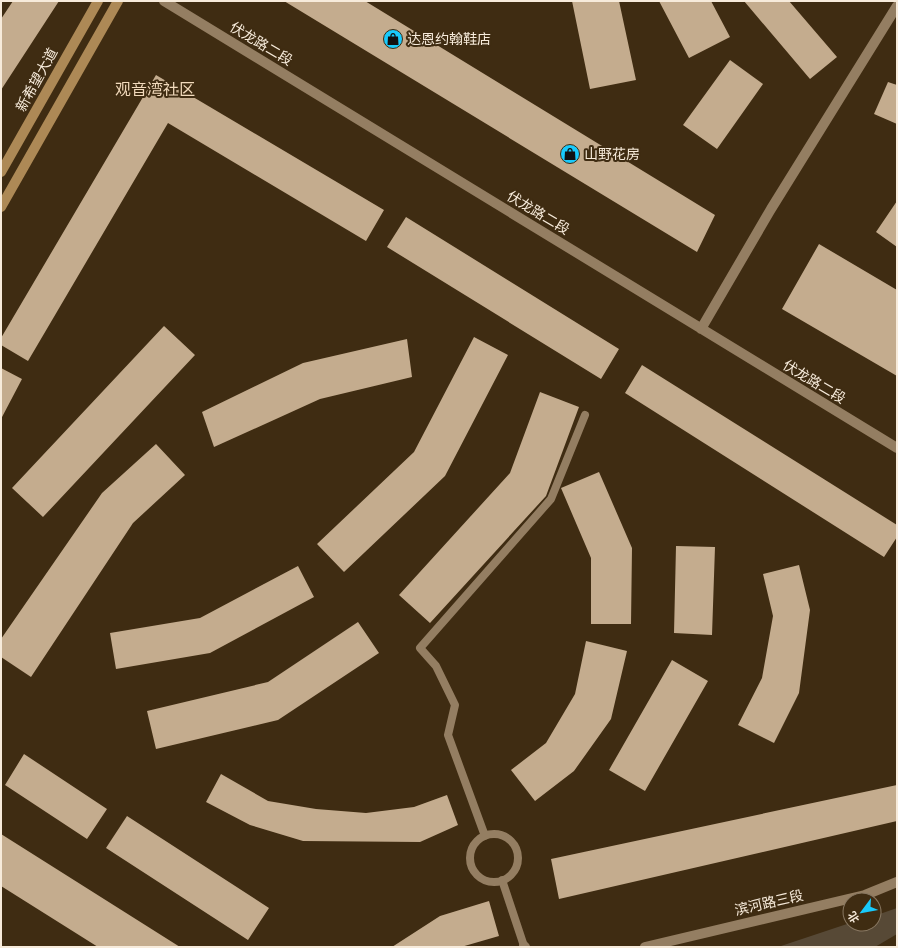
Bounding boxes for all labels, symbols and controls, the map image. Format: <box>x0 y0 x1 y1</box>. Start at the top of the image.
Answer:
street label: 伏龙路二段 <box>227 19 295 69</box>
shop icon: 达恩约翰鞋店 <box>382 28 404 50</box>
place label: 达恩约翰鞋店 <box>407 31 491 48</box>
street label: 新希望大道 <box>13 45 61 115</box>
district label: 观音湾社区 <box>115 80 195 99</box>
shop icon: 山野花房 <box>559 143 581 165</box>
place label: 山野花房 <box>584 146 640 163</box>
street label: 伏龙路二段 <box>504 188 572 238</box>
street label: 伏龙路二段 <box>780 357 848 407</box>
street label: 滨河路三段 <box>733 887 805 919</box>
north arrow <box>842 892 882 932</box>
text: 北 <box>846 909 862 925</box>

